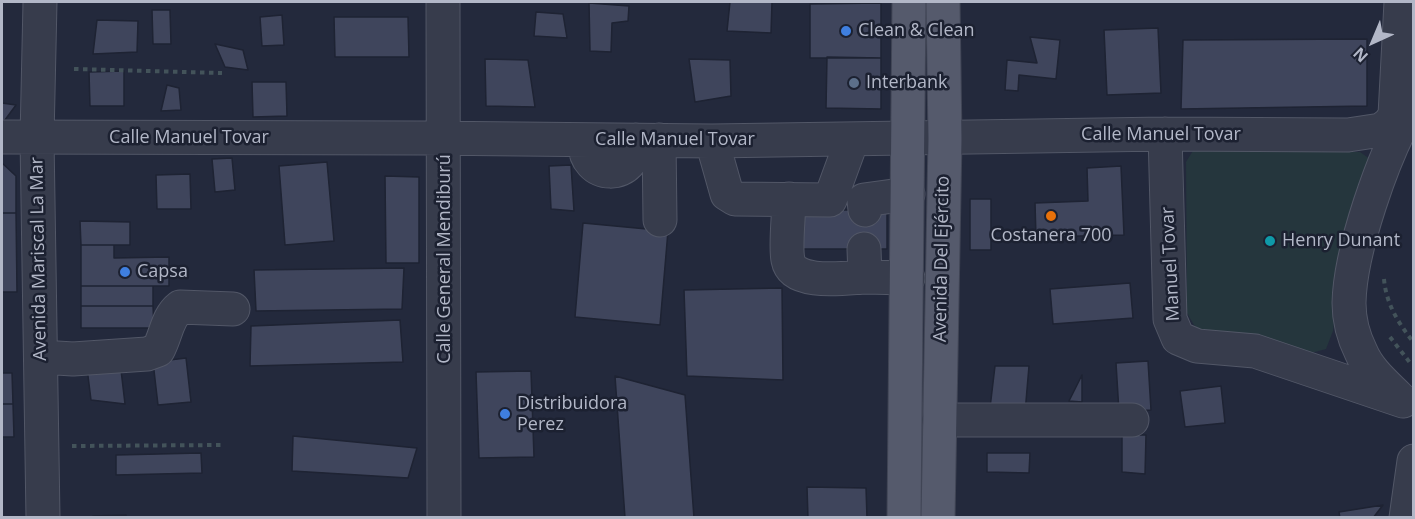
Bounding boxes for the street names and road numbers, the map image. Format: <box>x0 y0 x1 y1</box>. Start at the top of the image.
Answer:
street label: Calle Manuel Tovar <box>1081 124 1241 146</box>
street label: Calle Manuel Tovar <box>109 127 269 149</box>
street label: Calle Manuel Tovar <box>595 129 755 151</box>
street label: Calle General Mendiburú <box>434 154 456 364</box>
street label: Avenida Mariscal La Mar <box>26 157 52 361</box>
street label: Avenida Del Ejército <box>930 176 954 342</box>
street label: Manuel Tovar <box>1157 206 1185 322</box>

